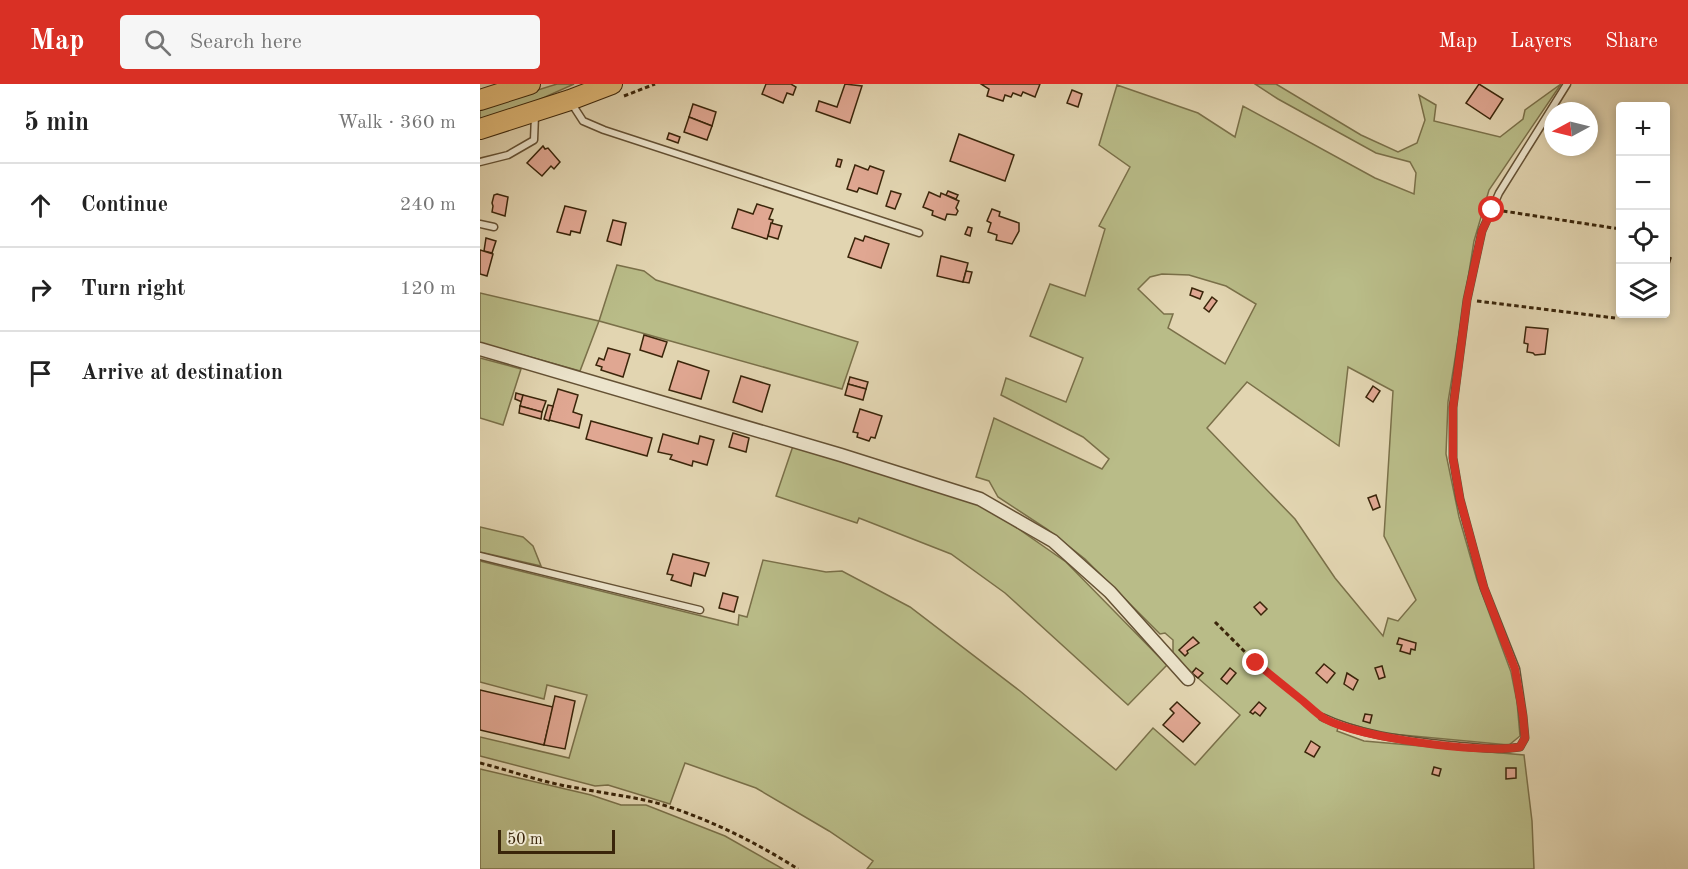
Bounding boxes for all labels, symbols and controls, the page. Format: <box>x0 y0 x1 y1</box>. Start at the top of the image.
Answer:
search box <box>120 15 540 69</box>
icon: search <box>141 26 174 59</box>
text: Map <box>30 28 84 56</box>
text: Search here <box>189 31 302 53</box>
text: Map <box>1438 31 1477 52</box>
text: Layers <box>1510 31 1572 52</box>
text: Share <box>1605 31 1658 52</box>
north arrow <box>1544 102 1598 156</box>
map controls <box>1616 102 1670 318</box>
button: + <box>1616 102 1670 156</box>
text: 5 min <box>24 110 89 136</box>
text: Walk · 360 m <box>337 113 456 133</box>
button: − <box>1616 156 1670 210</box>
icon: ahead <box>24 189 57 222</box>
text: Continue <box>81 194 168 216</box>
text: 240 m <box>400 195 456 215</box>
route start <box>1478 196 1504 222</box>
button: locate <box>1616 210 1670 264</box>
button: layers <box>1616 264 1670 318</box>
icon: right <box>24 273 57 306</box>
text: Turn right <box>81 278 185 300</box>
text: 120 m <box>400 279 456 299</box>
icon: arrive <box>24 357 57 390</box>
text: Arrive at destination <box>81 362 283 384</box>
route end <box>1242 649 1268 675</box>
scale bar <box>498 827 615 854</box>
text: 50 m <box>507 832 543 848</box>

